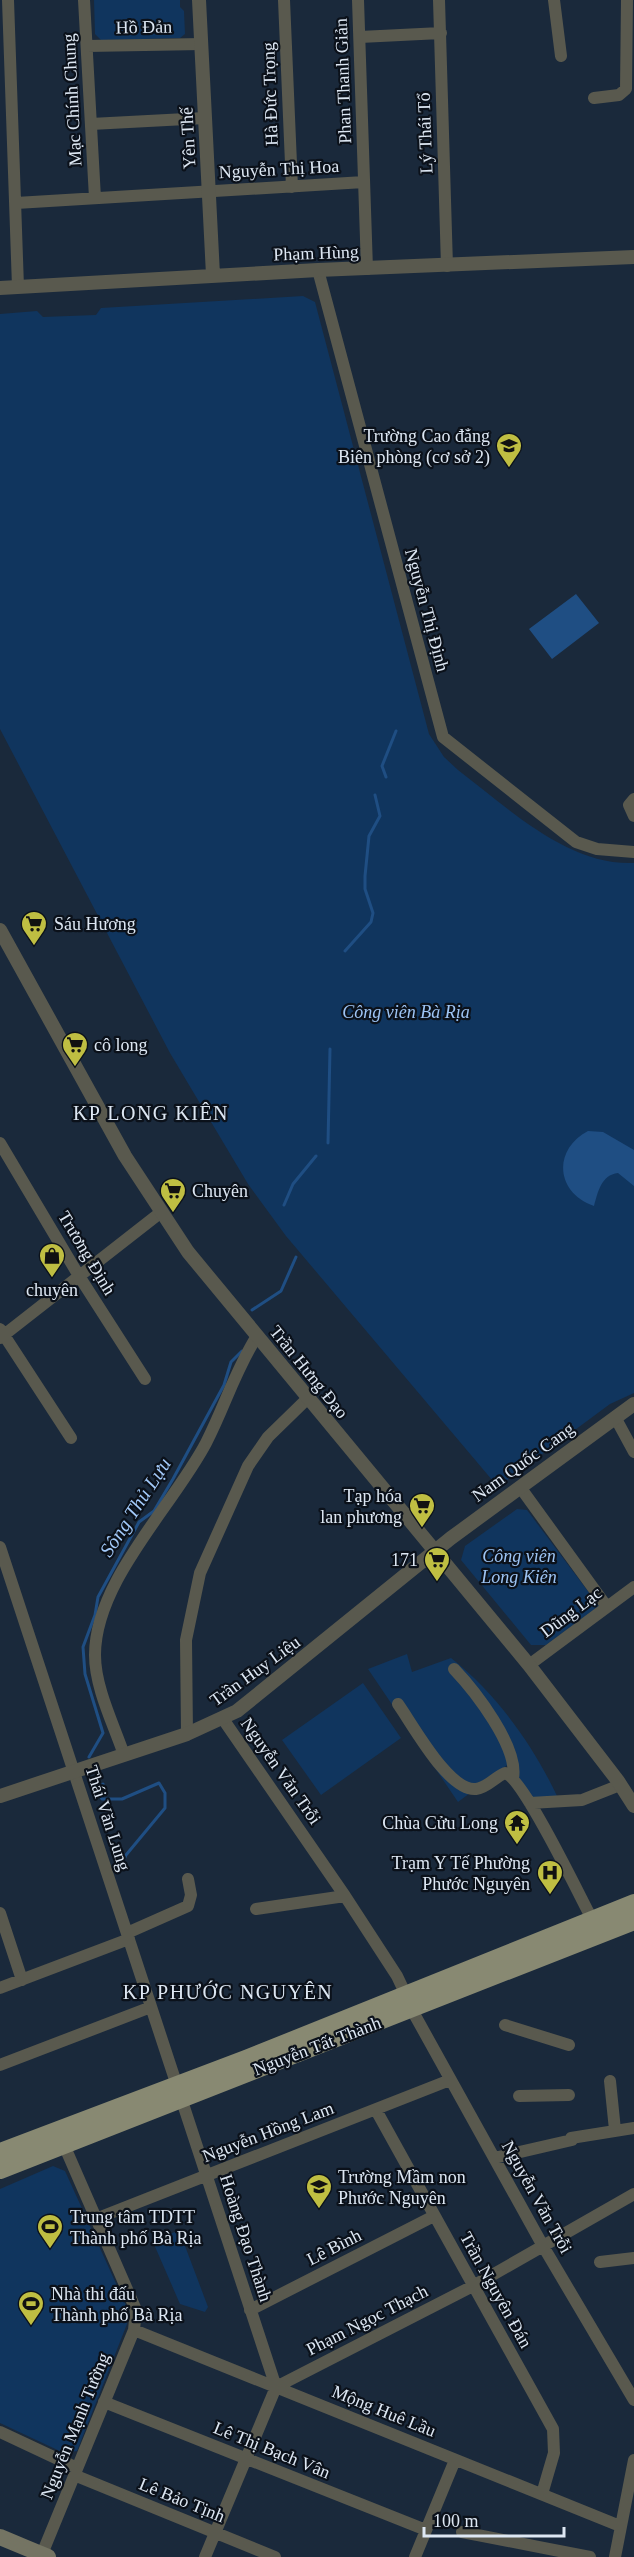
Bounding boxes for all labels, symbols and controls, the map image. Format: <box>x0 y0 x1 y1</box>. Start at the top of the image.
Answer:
street label: Hồ Đản <box>116 17 172 37</box>
street label: Phan Thanh Giản <box>331 18 355 144</box>
street label: Mạc Chính Chung <box>59 33 85 167</box>
street label: Hà Đức Trọng <box>258 42 282 146</box>
street label: Lý Thái Tổ <box>414 92 436 174</box>
street label: Yên Thế <box>176 105 200 170</box>
street label: Nguyễn Thị Hoa <box>218 156 340 182</box>
street label: Phạm Hùng <box>273 242 359 264</box>
place label: Trường Cao đẳng Biên phòng (cơ sở 2) <box>338 426 490 468</box>
school or university icon: Trường Cao đẳng Biên phòng (cơ sở 2) <box>494 431 524 469</box>
street label: Nguyễn Thị Định <box>401 546 453 674</box>
supermarket icon: Sáu Hương <box>19 909 49 947</box>
place label: Sáu Hương <box>54 914 136 934</box>
park label: Công viên Bà Rịa <box>342 1002 470 1022</box>
supermarket icon: cô long <box>60 1030 90 1068</box>
place label: cô long <box>94 1035 148 1055</box>
district label: KP LONG KIÊN <box>73 1102 229 1124</box>
supermarket icon: Chuyên <box>158 1176 188 1214</box>
place label: Chuyên <box>192 1181 248 1201</box>
street label: Trương Định <box>54 1208 120 1298</box>
shop icon: chuyên <box>37 1241 67 1279</box>
place label: chuyên <box>26 1280 78 1300</box>
street label: Trần Hưng Đạo <box>266 1322 352 1422</box>
street label: Nam Quốc Cang <box>468 1418 578 1506</box>
water label: Sông Thủ Lựu <box>95 1454 176 1561</box>
place label: Tạp hóa lan phương <box>320 1486 402 1527</box>
supermarket icon: Tạp hóa lan phương <box>407 1491 437 1529</box>
supermarket icon: 171 <box>422 1545 452 1583</box>
park label: Công viên Long Kiên <box>480 1546 557 1587</box>
place label: 171 <box>391 1550 418 1570</box>
street label: Dũng Lạc <box>536 1583 606 1641</box>
street label: Trần Huy Liệu <box>206 1632 304 1710</box>
street label: Nguyễn Văn Trỗi <box>237 1714 325 1828</box>
street label: Thái Văn Lung <box>82 1763 134 1873</box>
temple icon: Chùa Cửu Long <box>502 1808 532 1846</box>
place label: Chùa Cửu Long <box>382 1813 498 1833</box>
place label: Trạm Y Tế Phường Phước Nguyên <box>392 1853 530 1894</box>
hospital icon: Trạm Y Tế Phường Phước Nguyên <box>535 1858 565 1896</box>
district label: KP PHƯỚC NGUYÊN <box>123 1980 333 2003</box>
street label: Nguyễn Tất Thành <box>250 2012 384 2080</box>
street label: Nguyễn Hồng Lam <box>200 2098 336 2166</box>
street label: Nguyễn Văn Trỗi <box>498 2137 576 2257</box>
place label: Trường Mầm non Phước Nguyên <box>338 2167 466 2208</box>
street label: Hoàng Đạo Thành <box>216 2172 276 2304</box>
school or university icon: Trường Mầm non Phước Nguyên <box>304 2172 334 2210</box>
place label: Trung tâm TDTT Thành phố Bà Rịa <box>70 2207 201 2248</box>
sports icon: Trung tâm TDTT Thành phố Bà Rịa <box>35 2212 65 2250</box>
street label: Lê Bình <box>303 2225 365 2269</box>
street label: Trần Nguyên Đán <box>456 2229 536 2351</box>
street label: Phạm Ngọc Thạch <box>303 2281 431 2359</box>
place label: Nhà thi đấu Thành phố Bà Rịa <box>51 2284 182 2325</box>
sports icon: Nhà thi đấu Thành phố Bà Rịa <box>16 2289 46 2327</box>
street label: Nguyễn Mạnh Tường <box>37 2350 113 2502</box>
street label: Mộng Huê Lầu <box>329 2381 439 2441</box>
street label: Lê Thị Bạch Vân <box>211 2418 333 2482</box>
street label: Lê Bảo Tịnh <box>136 2474 228 2526</box>
scale bar <box>424 2500 564 2538</box>
text: 100 m <box>433 2511 479 2531</box>

